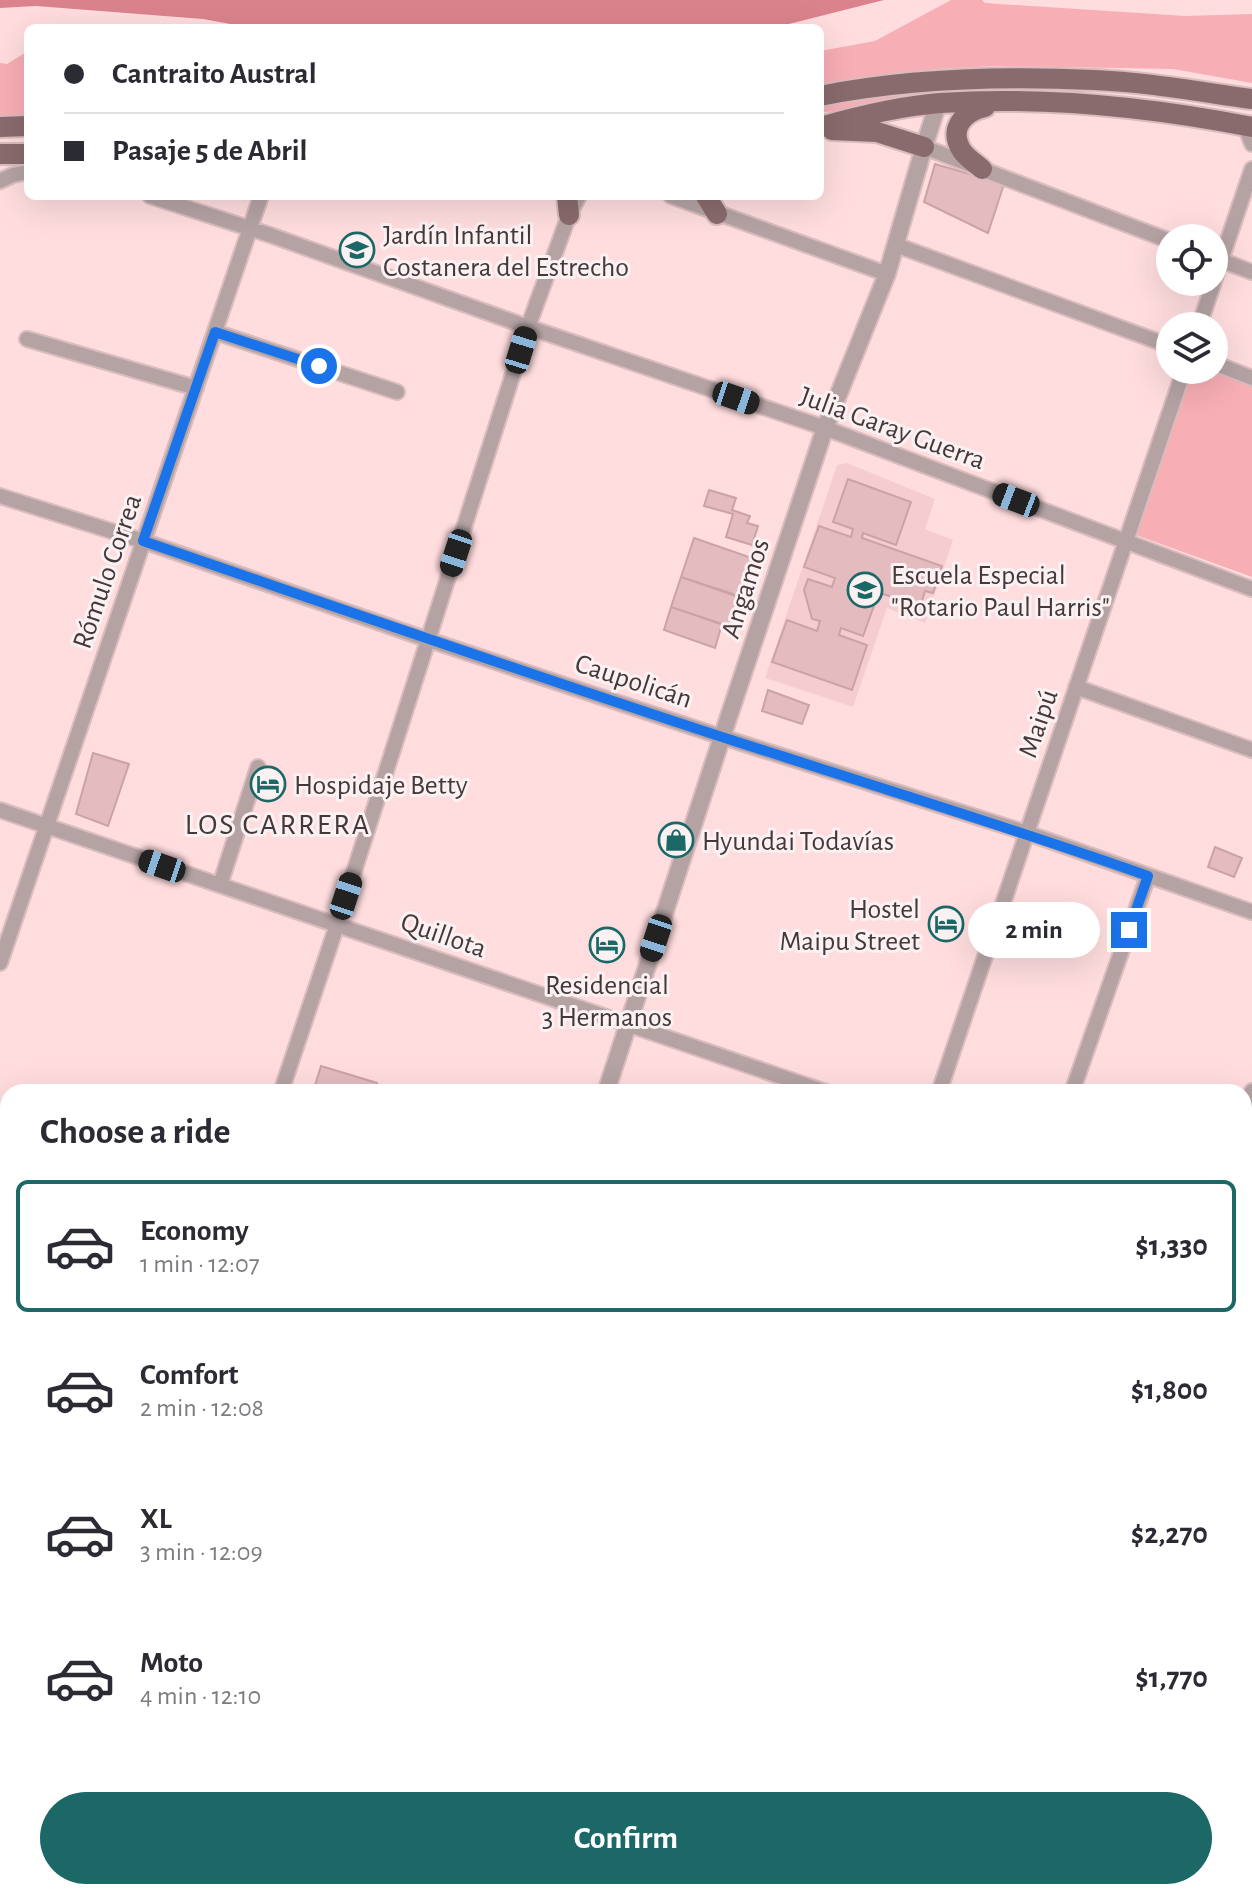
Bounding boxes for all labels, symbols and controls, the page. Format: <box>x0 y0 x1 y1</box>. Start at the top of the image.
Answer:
text: Cantraito Austral <box>112 59 317 89</box>
text: Pasaje 5 de Abril <box>112 136 307 166</box>
place label: Jardín Infantil Costanera del Estrecho <box>383 222 629 282</box>
map controls <box>1156 224 1228 384</box>
button: locate <box>1156 224 1228 296</box>
school or university icon: Jardín Infantil Costanera del Estrecho <box>338 231 376 269</box>
button: layers <box>1156 312 1228 384</box>
car <box>503 324 539 376</box>
route start <box>301 348 337 384</box>
car <box>709 379 763 417</box>
street label: Julia Garay Guerra <box>796 382 989 475</box>
car <box>989 480 1043 520</box>
street label: Rómulo Correa <box>68 491 147 652</box>
car <box>437 526 475 580</box>
street label: Angamos <box>717 535 775 642</box>
place label: Escuela Especial "Rotario Paul Harris" <box>891 562 1110 622</box>
school or university icon: Escuela Especial "Rotario Paul Harris" <box>846 571 884 609</box>
street label: Caupolicán <box>571 650 695 714</box>
street label: Maipú <box>1014 686 1064 761</box>
hotel icon: Hospidaje Betty <box>249 765 287 803</box>
place label: Hospidaje Betty <box>294 772 468 800</box>
district label: LOS CARRERA <box>185 810 371 840</box>
shop icon: Hyundai Todavías <box>657 821 695 859</box>
place label: Hyundai Todavías <box>702 828 894 856</box>
car <box>135 847 189 885</box>
car <box>327 869 365 923</box>
place label: Hostel Maipu Street <box>779 896 920 956</box>
callout: 2 min <box>969 902 1101 958</box>
hotel icon: Hostel Maipu Street <box>927 905 965 943</box>
street label: Quillota <box>397 908 490 964</box>
car <box>637 911 675 965</box>
route end <box>1111 912 1147 948</box>
text: 2 min <box>1005 917 1063 943</box>
hotel icon: Residencial 3 Hermanos <box>588 926 626 964</box>
place label: Residencial 3 Hermanos <box>542 972 672 1032</box>
text: Choose a ride <box>40 1114 230 1150</box>
icon: car <box>44 1210 116 1282</box>
text: Economy <box>140 1216 249 1246</box>
text: $1,330 <box>1135 1231 1208 1261</box>
text: 1 min · 12:07 <box>140 1251 260 1277</box>
icon: car <box>44 1354 116 1426</box>
text: Comfort <box>140 1360 239 1390</box>
text: $1,800 <box>1131 1375 1208 1405</box>
text: 2 min · 12:08 <box>140 1395 264 1421</box>
icon: car <box>44 1498 116 1570</box>
text: XL <box>140 1504 172 1534</box>
text: $2,270 <box>1131 1519 1208 1549</box>
text: 3 min · 12:09 <box>140 1539 263 1565</box>
icon: car <box>44 1642 116 1714</box>
text: Moto <box>140 1648 203 1678</box>
text: $1,770 <box>1135 1663 1208 1693</box>
text: 4 min · 12:10 <box>140 1683 261 1709</box>
button: Confirm <box>40 1792 1212 1884</box>

